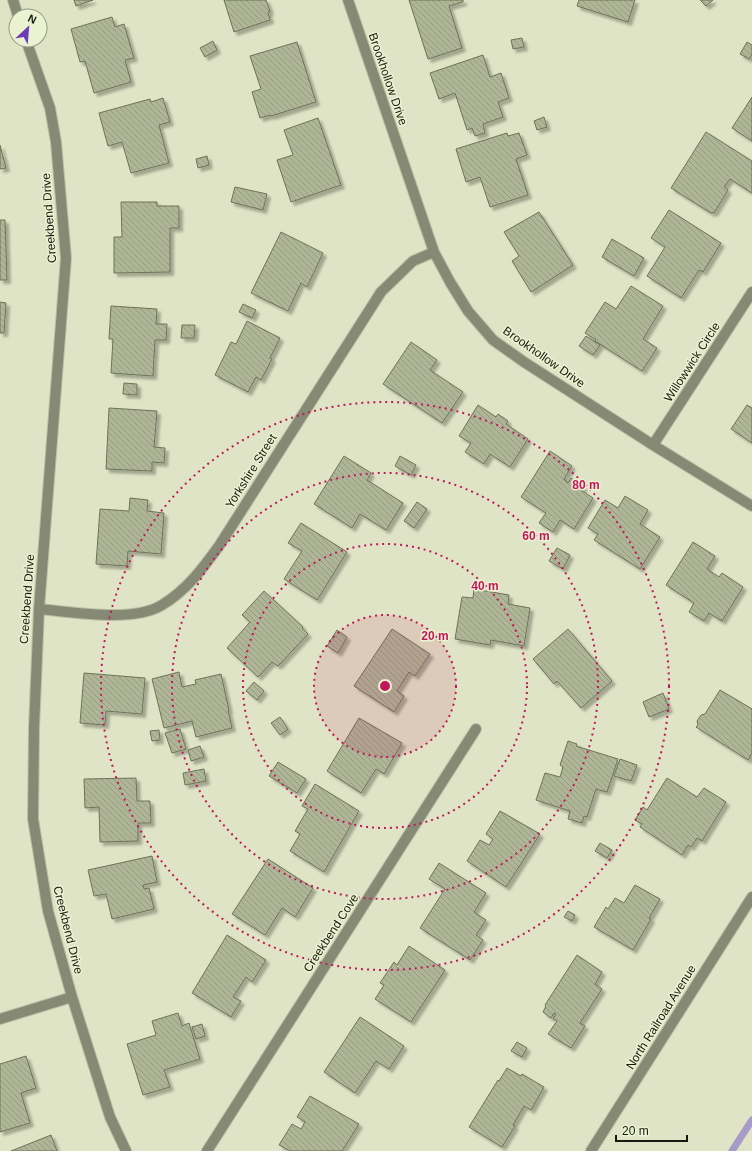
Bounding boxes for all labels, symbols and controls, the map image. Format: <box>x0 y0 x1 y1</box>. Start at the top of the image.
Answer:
north arrow <box>8 8 48 48</box>
text: N <box>26 12 39 26</box>
street label: Brookhollow Drive <box>366 31 410 127</box>
street label: Creekbend Drive <box>39 172 59 263</box>
street label: Willowwick Circle <box>661 319 723 404</box>
street label: Brookhollow Drive <box>500 324 588 391</box>
street label: Yorkshire Street <box>223 431 280 511</box>
text: 80 m <box>572 478 600 492</box>
text: 60 m <box>522 529 550 543</box>
street label: Creekbend Drive <box>17 553 37 644</box>
text: 40 m <box>471 579 499 593</box>
text: 20 m <box>421 629 449 643</box>
centre of rings <box>378 679 392 693</box>
street label: Creekbend Drive <box>50 885 86 976</box>
street label: Creekbend Cove <box>301 891 362 975</box>
street label: North Railroad Avenue <box>623 962 699 1072</box>
scale bar <box>616 1117 687 1143</box>
text: 20 m <box>622 1124 649 1138</box>

